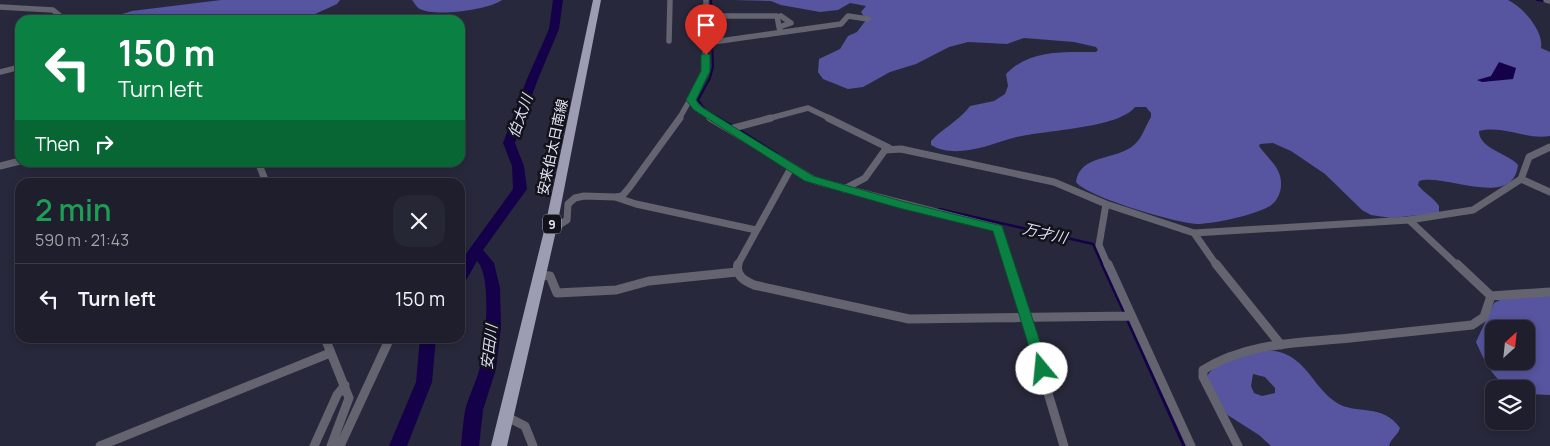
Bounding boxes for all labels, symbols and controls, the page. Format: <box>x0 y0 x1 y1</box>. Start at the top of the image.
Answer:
pin <box>685 4 727 55</box>
icon: arrive <box>692 11 720 39</box>
text: 150 m <box>118 29 215 77</box>
icon: left <box>35 35 100 100</box>
text: Turn left <box>118 74 203 104</box>
water label: 伯太川 <box>502 89 538 141</box>
street label: 安来伯太日南線 <box>533 97 571 197</box>
icon: right <box>90 130 118 158</box>
text: Then <box>35 131 80 157</box>
text: 2 min <box>35 189 111 230</box>
button: close <box>393 195 445 247</box>
road number: 9 <box>543 214 561 233</box>
water label: 万才川 <box>1021 218 1071 249</box>
text: 590 m · 21:43 <box>35 229 129 251</box>
icon: left <box>35 285 63 313</box>
text: Turn left <box>78 286 156 312</box>
text: 150 m <box>395 286 445 312</box>
north arrow <box>1485 320 1535 370</box>
map controls <box>1485 320 1535 430</box>
water label: 安田川 <box>476 321 502 371</box>
position arrow <box>1015 342 1067 394</box>
button: layers <box>1485 380 1535 430</box>

